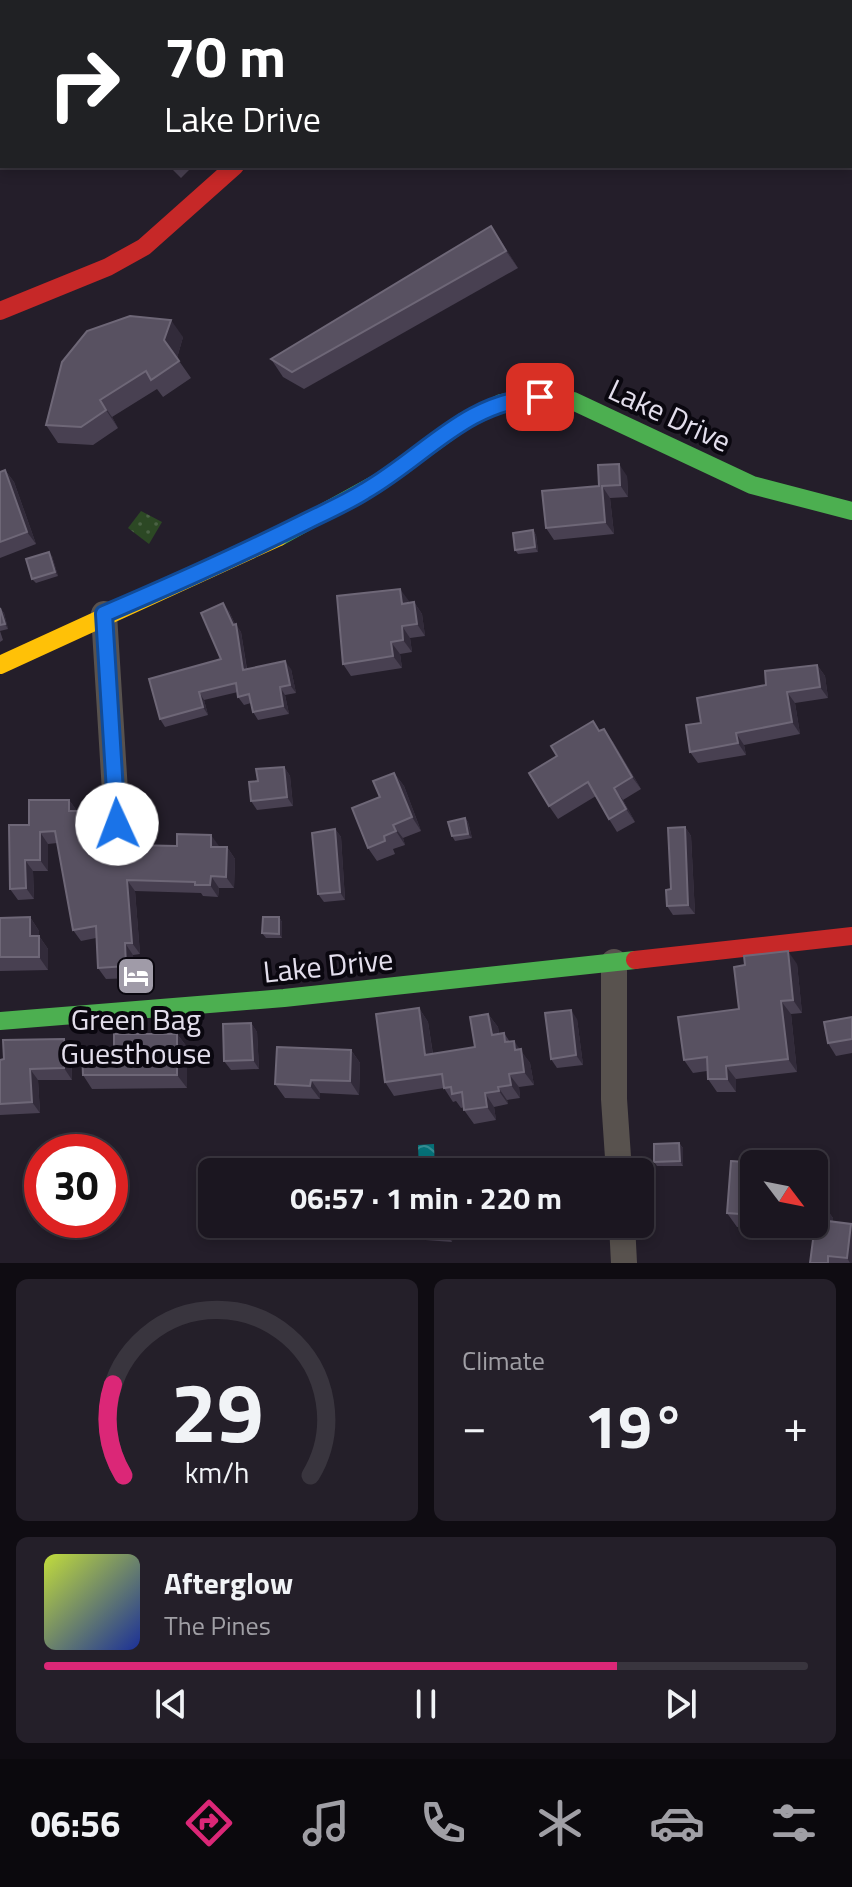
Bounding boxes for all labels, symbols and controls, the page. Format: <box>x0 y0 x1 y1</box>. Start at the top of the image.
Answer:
text: 70 m <box>164 14 286 99</box>
icon: right <box>32 32 136 136</box>
text: Lake Drive <box>164 91 321 146</box>
pin <box>506 363 574 431</box>
street label: Lake Drive <box>601 367 739 463</box>
icon: arrive <box>518 375 562 419</box>
position arrow <box>75 782 159 866</box>
street label: Lake Drive <box>261 935 395 995</box>
hotel icon: Green Bag Guesthouse <box>115 955 157 997</box>
place label: Green Bag Guesthouse <box>60 996 212 1076</box>
speed limit sign: 30 <box>24 1134 128 1238</box>
north arrow <box>740 1150 828 1238</box>
map controls <box>740 1150 828 1238</box>
text: 06:57 · 1 min · 220 m <box>290 1175 562 1221</box>
text: Climate <box>462 1341 545 1380</box>
text: 29 <box>170 1348 264 1474</box>
text: 19° <box>585 1380 685 1471</box>
text: − <box>462 1392 487 1459</box>
text: + <box>783 1392 808 1459</box>
text: km/h <box>185 1451 249 1494</box>
text: Afterglow <box>164 1560 293 1606</box>
text: The Pines <box>164 1606 271 1645</box>
icon: previous <box>149 1682 193 1726</box>
icon: pause <box>404 1682 448 1726</box>
icon: next <box>659 1682 703 1726</box>
icon: directions <box>181 1795 237 1851</box>
icon: music <box>298 1795 354 1851</box>
icon: phone <box>415 1795 471 1851</box>
icon: climate <box>532 1795 588 1851</box>
icon: car <box>649 1795 705 1851</box>
icon: filters <box>766 1795 822 1851</box>
text: 06:56 <box>30 1796 120 1851</box>

